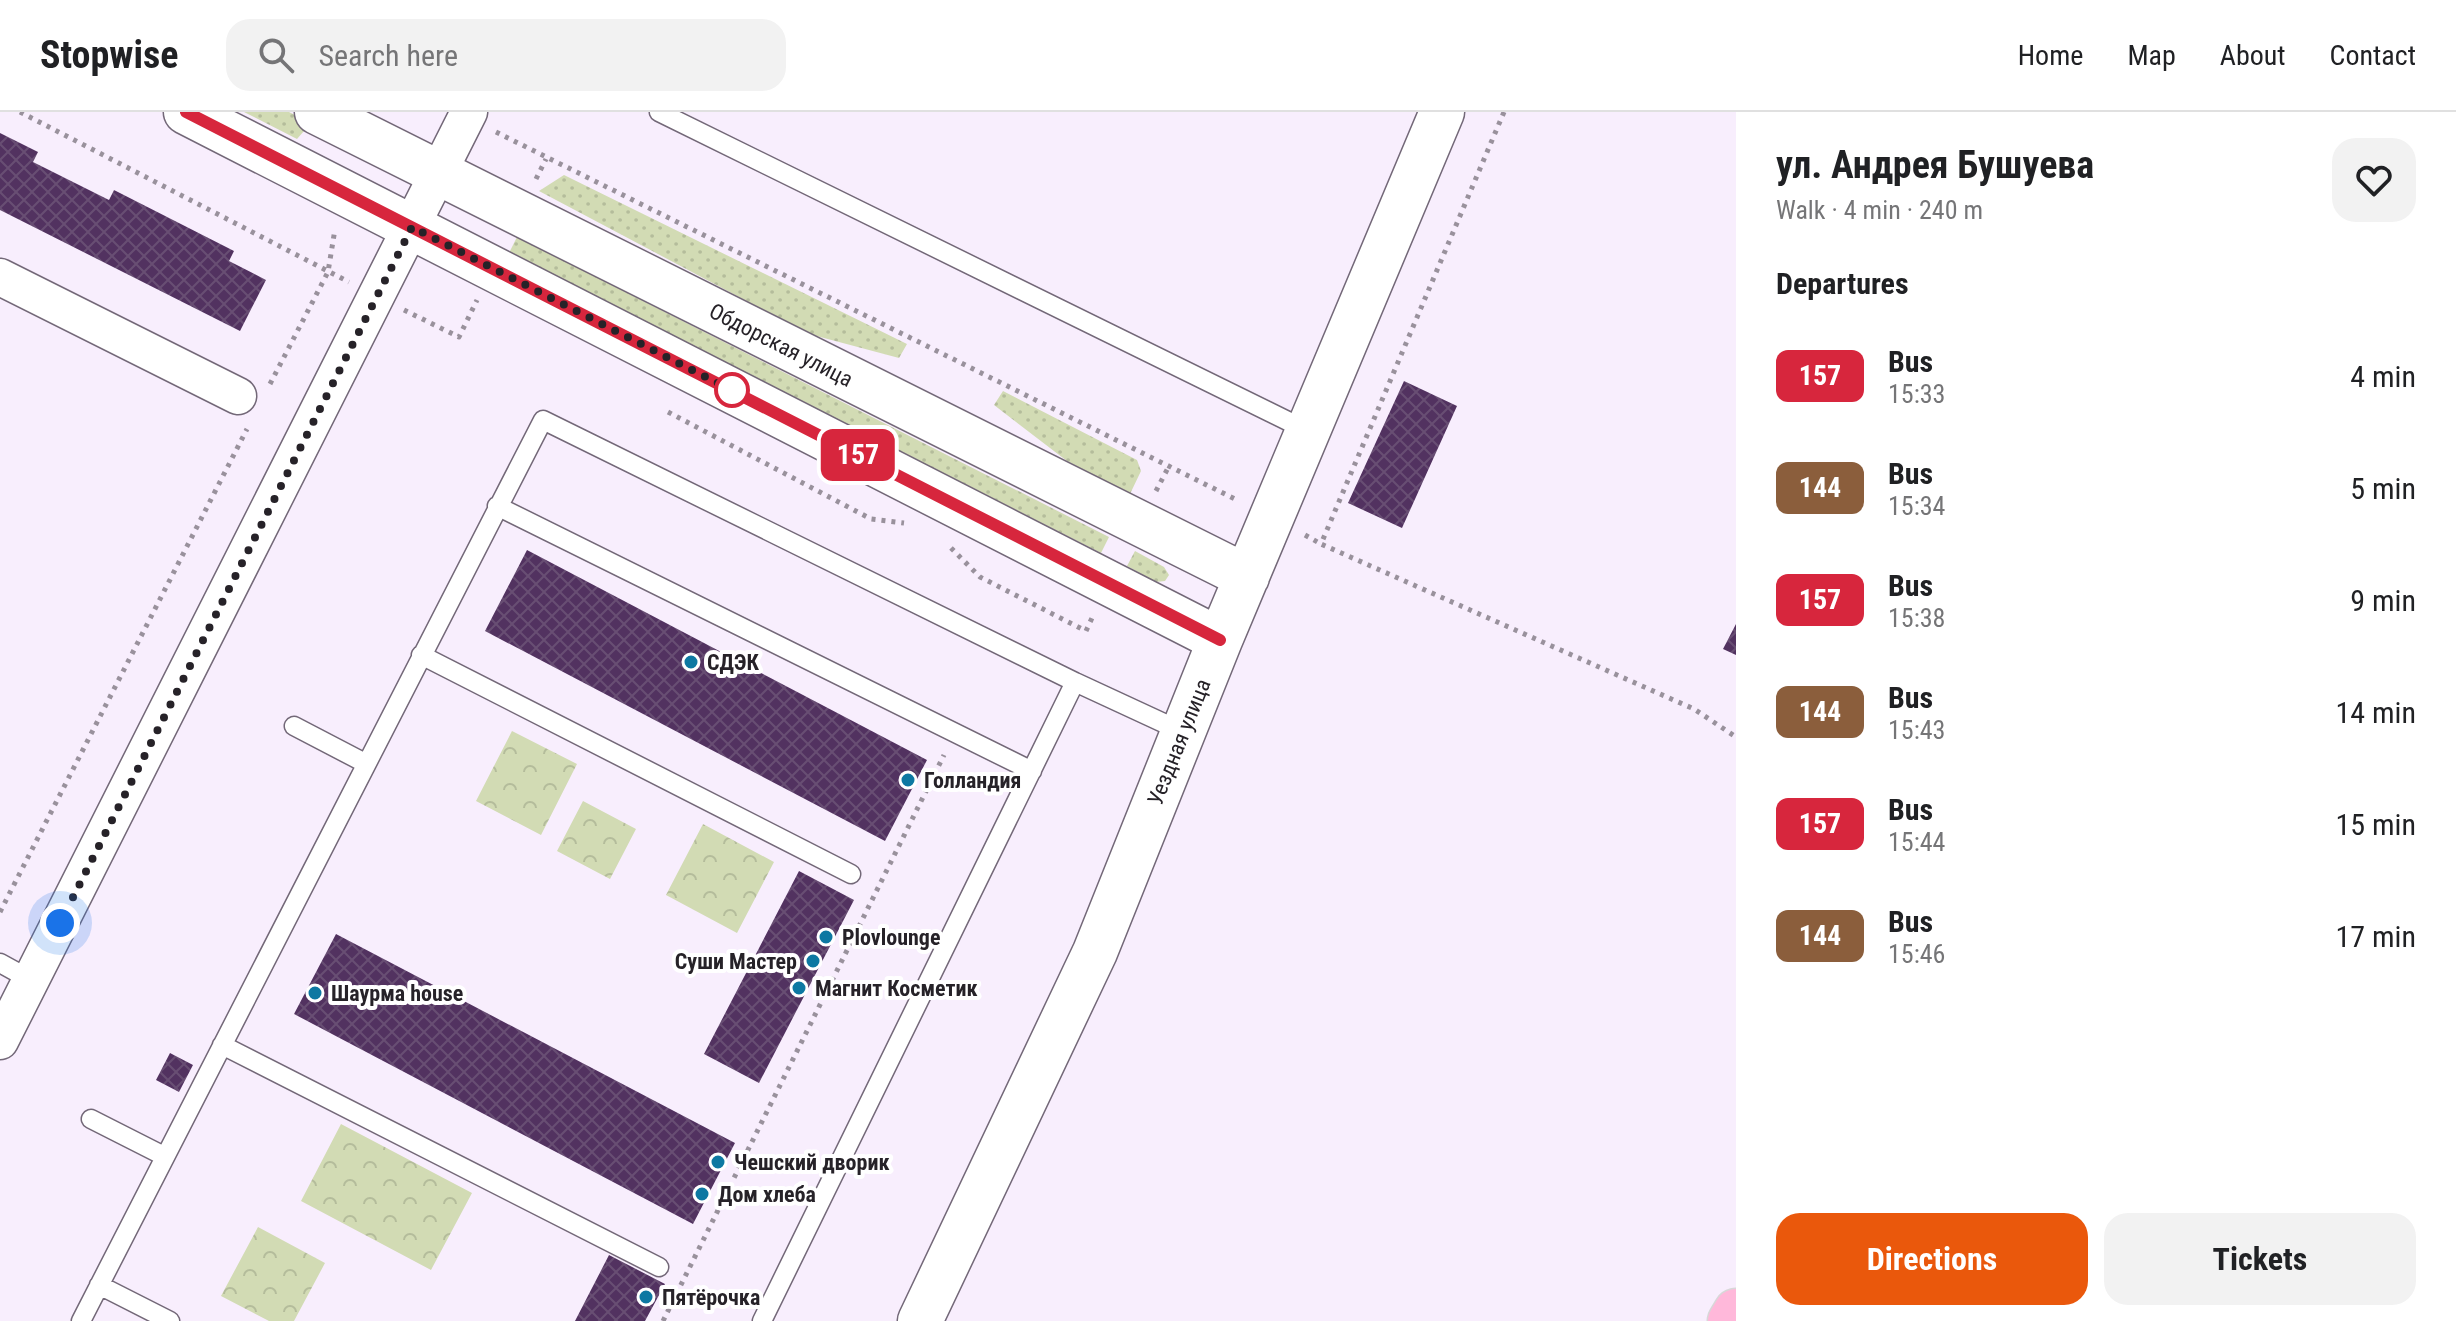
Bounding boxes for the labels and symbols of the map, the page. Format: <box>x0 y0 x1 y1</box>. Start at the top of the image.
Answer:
street label: Обдорская улица <box>705 298 857 392</box>
unlabelled marker <box>715 373 749 407</box>
line badge: 157 <box>812 429 904 481</box>
place label: СДЭК <box>707 650 759 675</box>
marker: СДЭК <box>682 653 700 671</box>
street label: Уездная улица <box>1142 675 1216 809</box>
place label: Голландия <box>924 768 1021 793</box>
marker: Голландия <box>899 771 917 789</box>
your location <box>40 903 80 943</box>
place label: Plovlounge <box>842 925 940 950</box>
marker: Plovlounge <box>817 928 835 946</box>
place label: Суши Мастер <box>675 949 797 974</box>
marker: Суши Мастер <box>804 952 822 970</box>
place label: Магнит Косметик <box>815 976 978 1001</box>
marker: Магнит Косметик <box>790 979 808 997</box>
place label: Шаурма house <box>331 981 463 1006</box>
marker: Шаурма house <box>306 984 324 1002</box>
place label: Чешский дворик <box>734 1150 889 1175</box>
marker: Чешский дворик <box>709 1153 727 1171</box>
place label: Дом хлеба <box>718 1182 816 1207</box>
marker: Дом хлеба <box>693 1185 711 1203</box>
place label: Пятёрочка <box>662 1285 760 1310</box>
marker: Пятёрочка <box>637 1288 655 1306</box>

